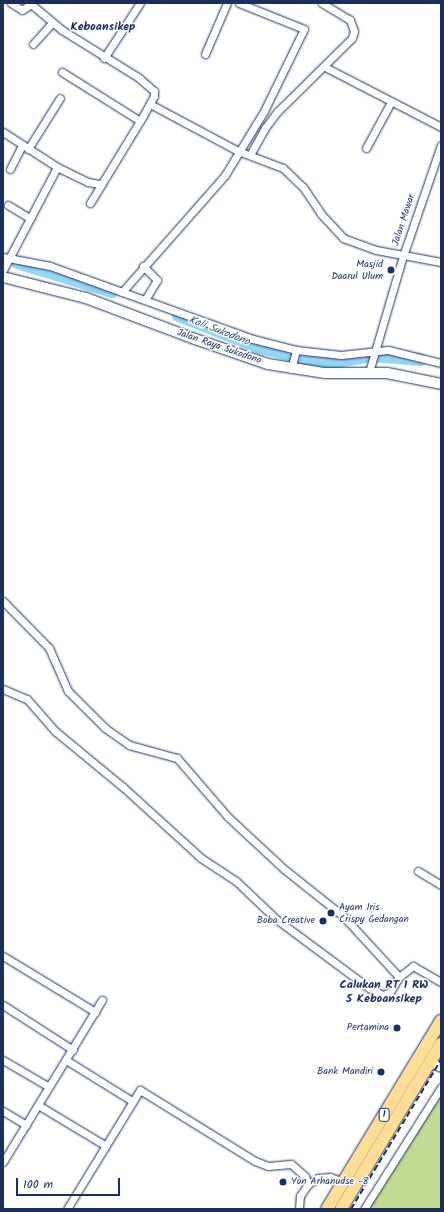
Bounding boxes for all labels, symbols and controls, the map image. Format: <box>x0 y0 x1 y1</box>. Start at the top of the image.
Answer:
district label: Keboansikep <box>70 20 136 34</box>
street label: Jalan Mawar <box>390 193 418 247</box>
place label: Masjid Daarul Ulum <box>331 258 383 282</box>
marker: Masjid Daarul Ulum <box>386 265 396 275</box>
water label: Kali Sukodono <box>187 313 251 349</box>
street label: Jalan Raya Sukodono <box>175 327 263 367</box>
place label: Ayam Iris Crispy Gedangan <box>339 901 409 924</box>
marker: Ayam Iris Crispy Gedangan <box>326 908 336 918</box>
place label: Boba Creative <box>257 915 315 927</box>
marker: Boba Creative <box>318 916 328 926</box>
district label: Calukan RT 1 RW 5 Keboansikep <box>339 978 429 1006</box>
place label: Pertamina <box>347 1022 389 1034</box>
marker: Pertamina <box>392 1023 402 1033</box>
place label: Bank Mandiri <box>317 1066 373 1078</box>
marker: Bank Mandiri <box>376 1067 386 1077</box>
road number: 1 <box>378 1108 390 1122</box>
scale bar <box>18 1170 122 1196</box>
text: 100 m <box>23 1175 53 1194</box>
place label: Yon Arhanudse -8 <box>291 1176 369 1188</box>
marker: Yon Arhanudse -8 <box>278 1177 288 1187</box>

